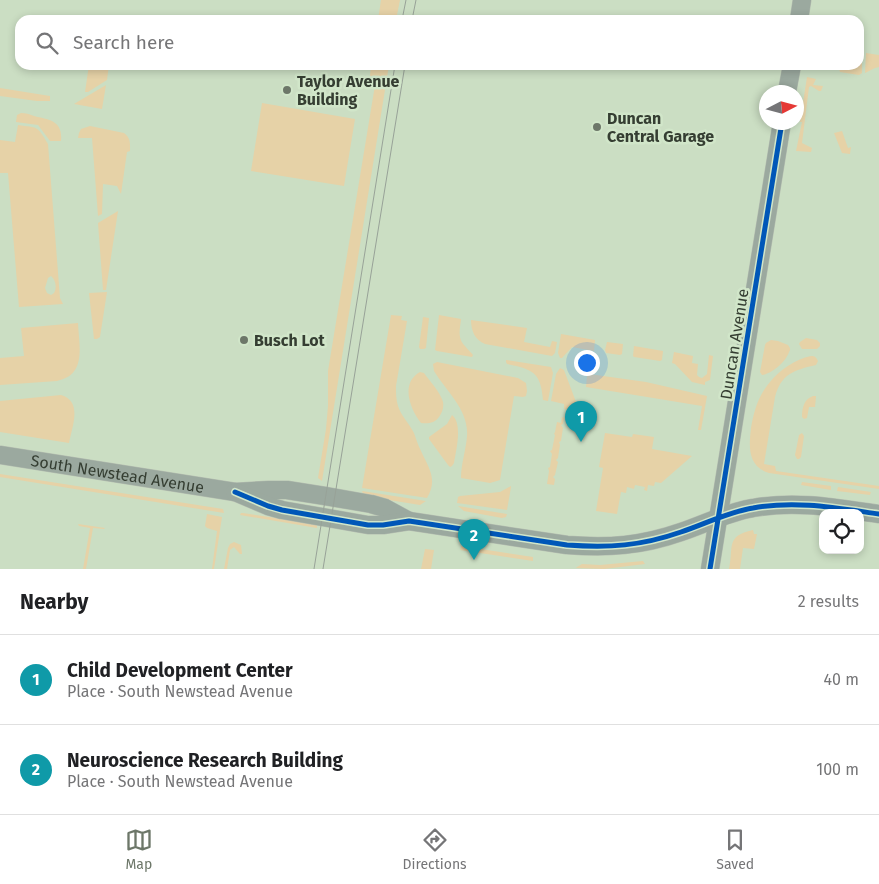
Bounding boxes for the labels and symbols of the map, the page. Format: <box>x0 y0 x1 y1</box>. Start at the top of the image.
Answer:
place label: Taylor Avenue Building <box>297 72 400 109</box>
marker: Taylor Avenue Building <box>281 84 293 96</box>
north arrow <box>759 85 804 130</box>
place label: Duncan Central Garage <box>607 109 714 146</box>
marker: Duncan Central Garage <box>591 121 603 133</box>
street label: Duncan Avenue <box>716 287 753 401</box>
place label: Busch Lot <box>254 331 326 350</box>
marker: Busch Lot <box>238 334 250 346</box>
your location <box>574 350 600 376</box>
pin: 1 <box>565 401 597 442</box>
street label: South Newstead Avenue <box>29 451 206 497</box>
pin: 2 <box>458 519 490 560</box>

